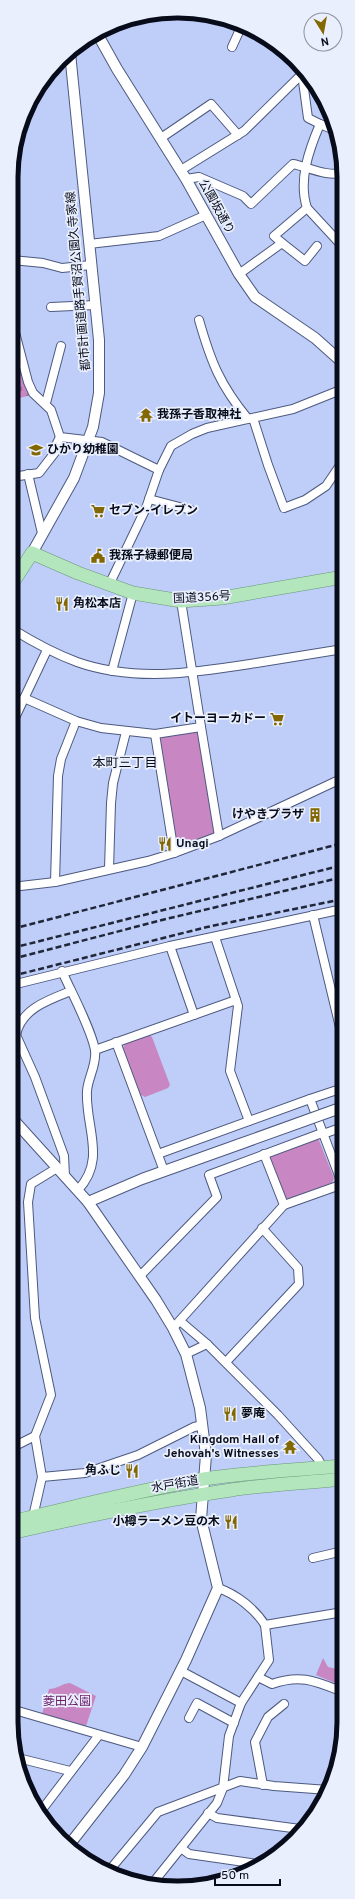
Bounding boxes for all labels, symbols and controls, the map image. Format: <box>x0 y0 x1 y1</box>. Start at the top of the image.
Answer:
north arrow <box>303 12 343 52</box>
text: N <box>320 33 330 48</box>
street label: 公園坂通り <box>194 177 238 237</box>
street label: 都市計画道路手賀沼公園久寺家線 <box>63 191 95 371</box>
temple icon: 我孫子香取神社 <box>138 407 154 423</box>
place label: 我孫子香取神社 <box>157 407 241 423</box>
school or university icon: ひかり幼稚園 <box>28 442 44 458</box>
place label: ひかり幼稚園 <box>47 442 119 458</box>
supermarket icon: セブン-イレブン <box>90 503 106 519</box>
place label: セブン-イレブン <box>109 503 198 519</box>
public building icon: 我孫子緑郵便局 <box>90 548 106 564</box>
place label: 我孫子緑郵便局 <box>109 548 193 564</box>
street label: 国道356号 <box>173 588 231 608</box>
restaurant icon: 角松本店 <box>54 596 70 612</box>
place label: 角松本店 <box>73 596 121 612</box>
place label: イトーヨーカドー <box>170 711 266 727</box>
supermarket icon: イトーヨーカドー <box>269 711 285 727</box>
district label: 本町三丁目 <box>92 756 158 772</box>
place label: けやきプラザ <box>232 807 304 823</box>
building icon: けやきプラザ <box>307 807 323 823</box>
restaurant icon: Unagi <box>157 836 173 852</box>
place label: Unagi <box>176 836 209 852</box>
restaurant icon: 夢庵 <box>222 1406 238 1422</box>
place label: 夢庵 <box>241 1406 265 1422</box>
place label: Kingdom Hall of Jehovah's Witnesses <box>164 1432 280 1462</box>
temple icon: Kingdom Hall of Jehovah's Witnesses <box>282 1439 298 1455</box>
place label: 角ふじ <box>85 1463 121 1479</box>
restaurant icon: 角ふじ <box>124 1463 140 1479</box>
street label: 水戸街道 <box>150 1473 200 1497</box>
place label: 小樽ラーメン豆の木 <box>112 1514 220 1530</box>
restaurant icon: 小樽ラーメン豆の木 <box>223 1514 239 1530</box>
park label: 菱田公園 <box>43 1694 91 1710</box>
scale bar <box>215 1861 280 1887</box>
text: 50 m <box>221 1868 249 1884</box>

